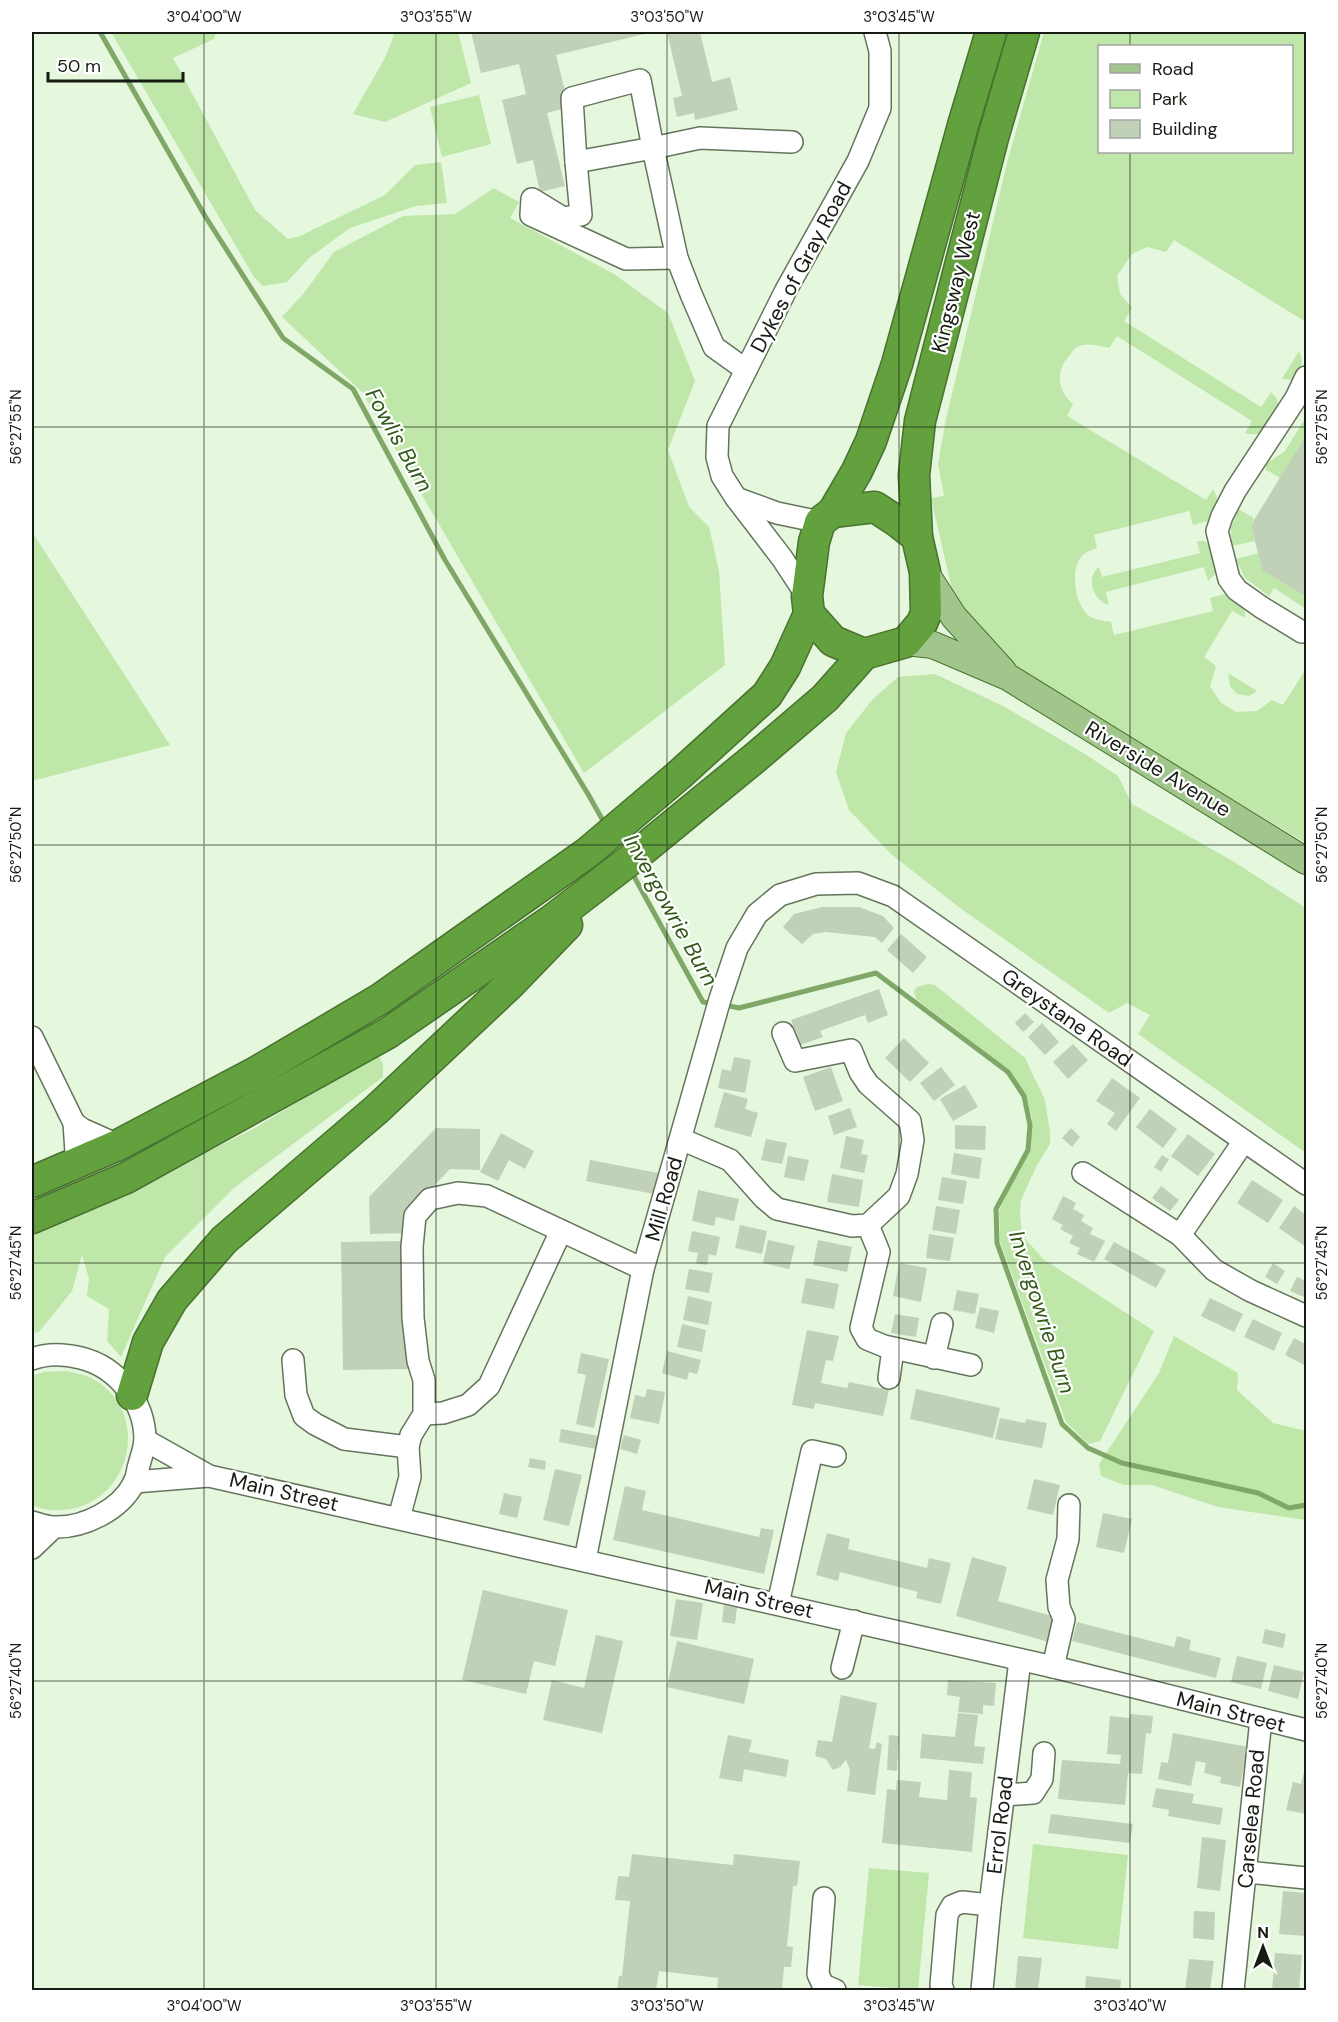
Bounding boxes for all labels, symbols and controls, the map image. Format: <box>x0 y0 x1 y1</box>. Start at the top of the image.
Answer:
text: 3°04'00"W <box>166 7 242 27</box>
text: 3°03'55"W <box>400 7 472 27</box>
text: 3°03'50"W <box>630 7 704 27</box>
text: 3°03'45"W <box>863 7 935 27</box>
scale bar <box>48 45 183 83</box>
legend <box>1098 45 1293 153</box>
text: 50 m <box>57 54 101 78</box>
text: Road <box>1152 57 1194 81</box>
text: Park <box>1152 87 1188 111</box>
text: Building <box>1152 117 1217 141</box>
street label: Dykes of Gray Road <box>744 176 858 358</box>
street label: Kingsway West <box>925 208 987 356</box>
water label: Fowlis Burn <box>359 383 439 497</box>
text: 56°27'55"N <box>6 389 26 465</box>
text: 56°27'55"N <box>1312 389 1332 465</box>
street label: Riverside Avenue <box>1080 714 1236 824</box>
text: 56°27'50"N <box>6 807 26 883</box>
text: 56°27'50"N <box>1312 807 1332 883</box>
water label: Invergowrie Burn <box>617 829 725 991</box>
street label: Greystane Road <box>996 962 1138 1074</box>
street label: Mill Road <box>639 1154 689 1244</box>
text: 56°27'45"N <box>6 1226 26 1300</box>
text: 56°27'45"N <box>1312 1226 1332 1300</box>
water label: Invergowrie Burn <box>1002 1227 1082 1397</box>
street label: Main Street <box>227 1466 341 1518</box>
street label: Main Street <box>702 1573 816 1625</box>
text: 56°27'40"N <box>6 1643 26 1719</box>
text: 56°27'40"N <box>1312 1643 1332 1719</box>
street label: Main Street <box>1174 1685 1288 1739</box>
street label: Carselea Road <box>1231 1748 1271 1890</box>
street label: Errol Road <box>980 1774 1020 1876</box>
north arrow <box>1233 1917 1293 1977</box>
text: N <box>1257 1922 1269 1943</box>
text: 3°04'00"W <box>166 1996 242 2016</box>
text: 3°03'55"W <box>400 1996 472 2016</box>
text: 3°03'50"W <box>630 1996 704 2016</box>
text: 3°03'45"W <box>863 1996 935 2016</box>
text: 3°03'40"W <box>1094 1996 1167 2016</box>

